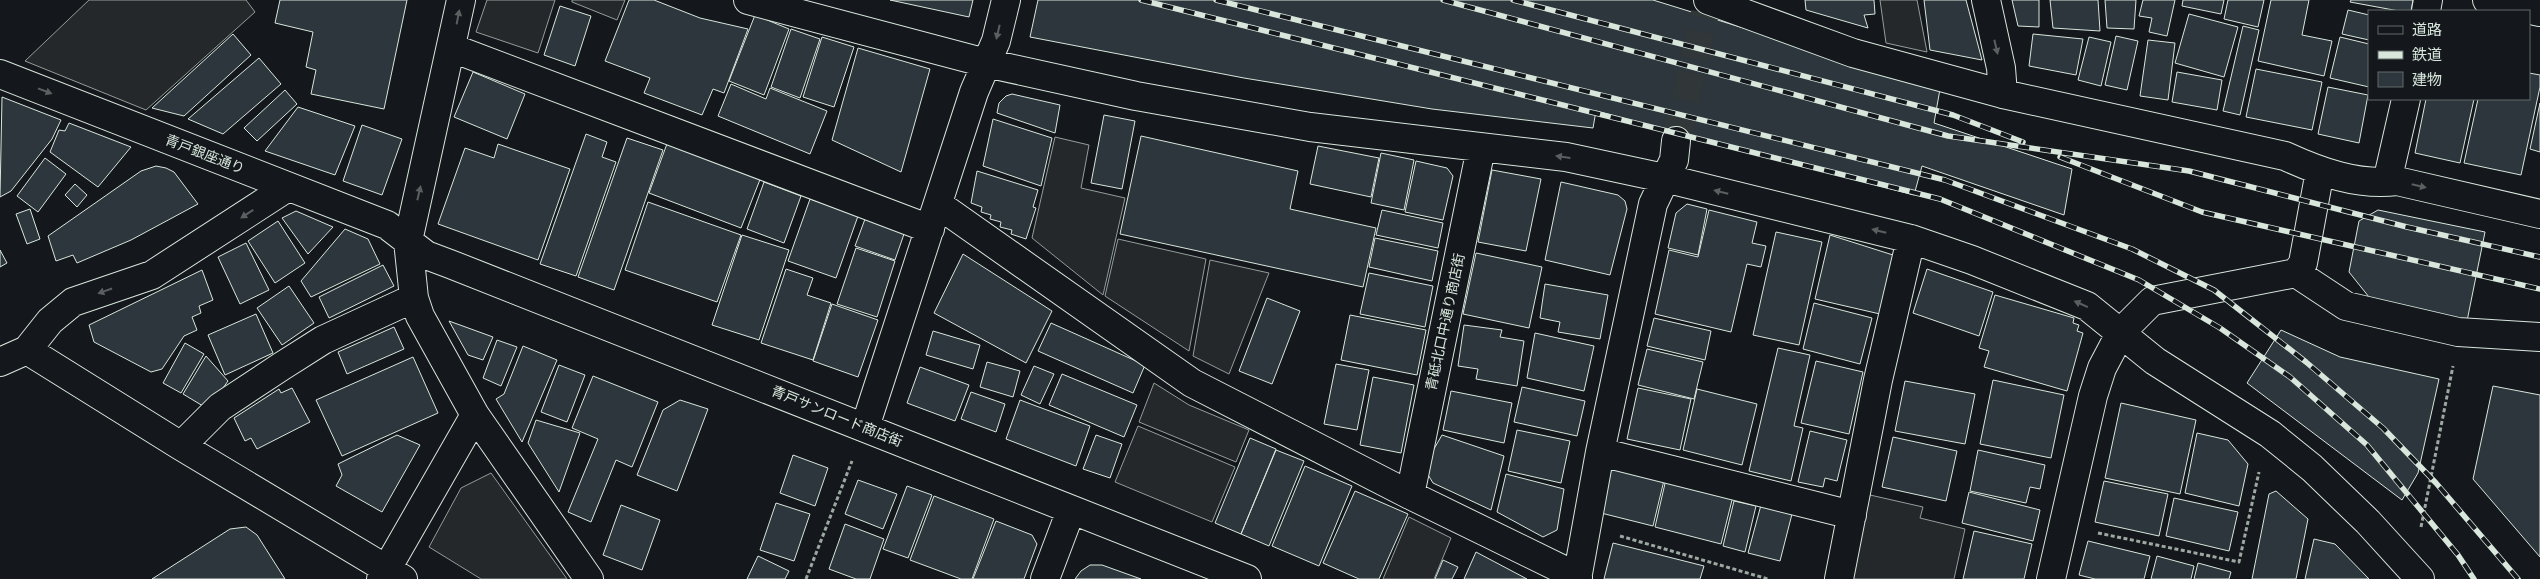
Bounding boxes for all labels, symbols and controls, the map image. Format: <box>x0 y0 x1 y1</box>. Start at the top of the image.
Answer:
one-way arrow <box>454 10 462 25</box>
legend <box>2368 10 2530 100</box>
text: 道路 <box>2412 20 2442 38</box>
one-way arrow <box>994 25 1002 40</box>
one-way arrow <box>1992 39 2000 54</box>
text: 鉄道 <box>2412 45 2442 63</box>
text: 建物 <box>2412 70 2442 88</box>
one-way arrow <box>38 88 53 96</box>
street label: 青戸銀座通り <box>163 131 247 177</box>
one-way arrow <box>1554 153 1570 161</box>
one-way arrow <box>2412 182 2427 190</box>
one-way arrow <box>416 185 424 201</box>
one-way arrow <box>1714 188 1729 196</box>
one-way arrow <box>241 209 254 218</box>
one-way arrow <box>1872 227 1887 235</box>
street label: 青砥北口中通り商店街 <box>1422 252 1467 392</box>
one-way arrow <box>98 287 113 295</box>
one-way arrow <box>2074 300 2088 308</box>
street label: 青戸サンロード商店街 <box>769 381 905 450</box>

